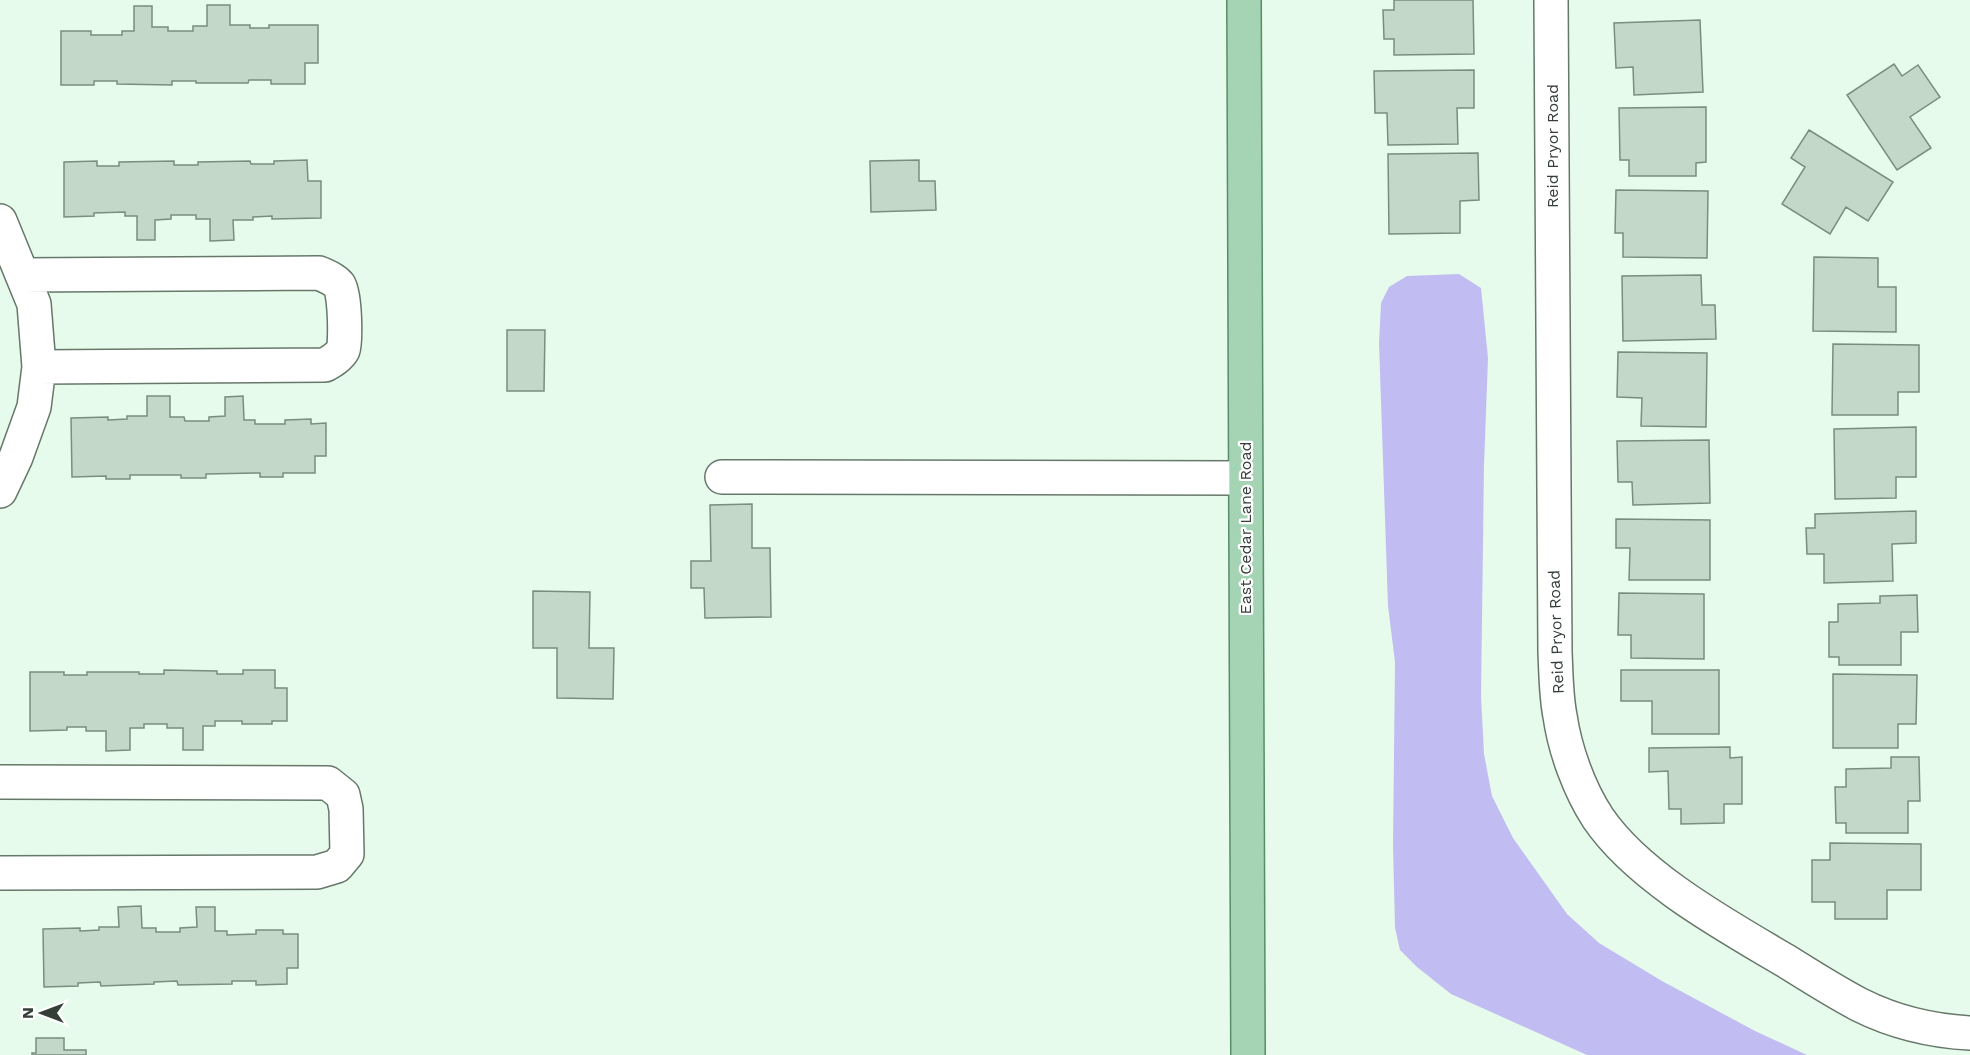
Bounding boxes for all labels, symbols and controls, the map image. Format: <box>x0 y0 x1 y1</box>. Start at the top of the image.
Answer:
street label: Reid Pryor Road <box>1543 84 1562 208</box>
street label: East Cedar Lane Road <box>1236 441 1255 615</box>
street label: Reid Pryor Road <box>1544 570 1568 694</box>
north arrow <box>12 983 72 1043</box>
text: N <box>18 1007 37 1019</box>

